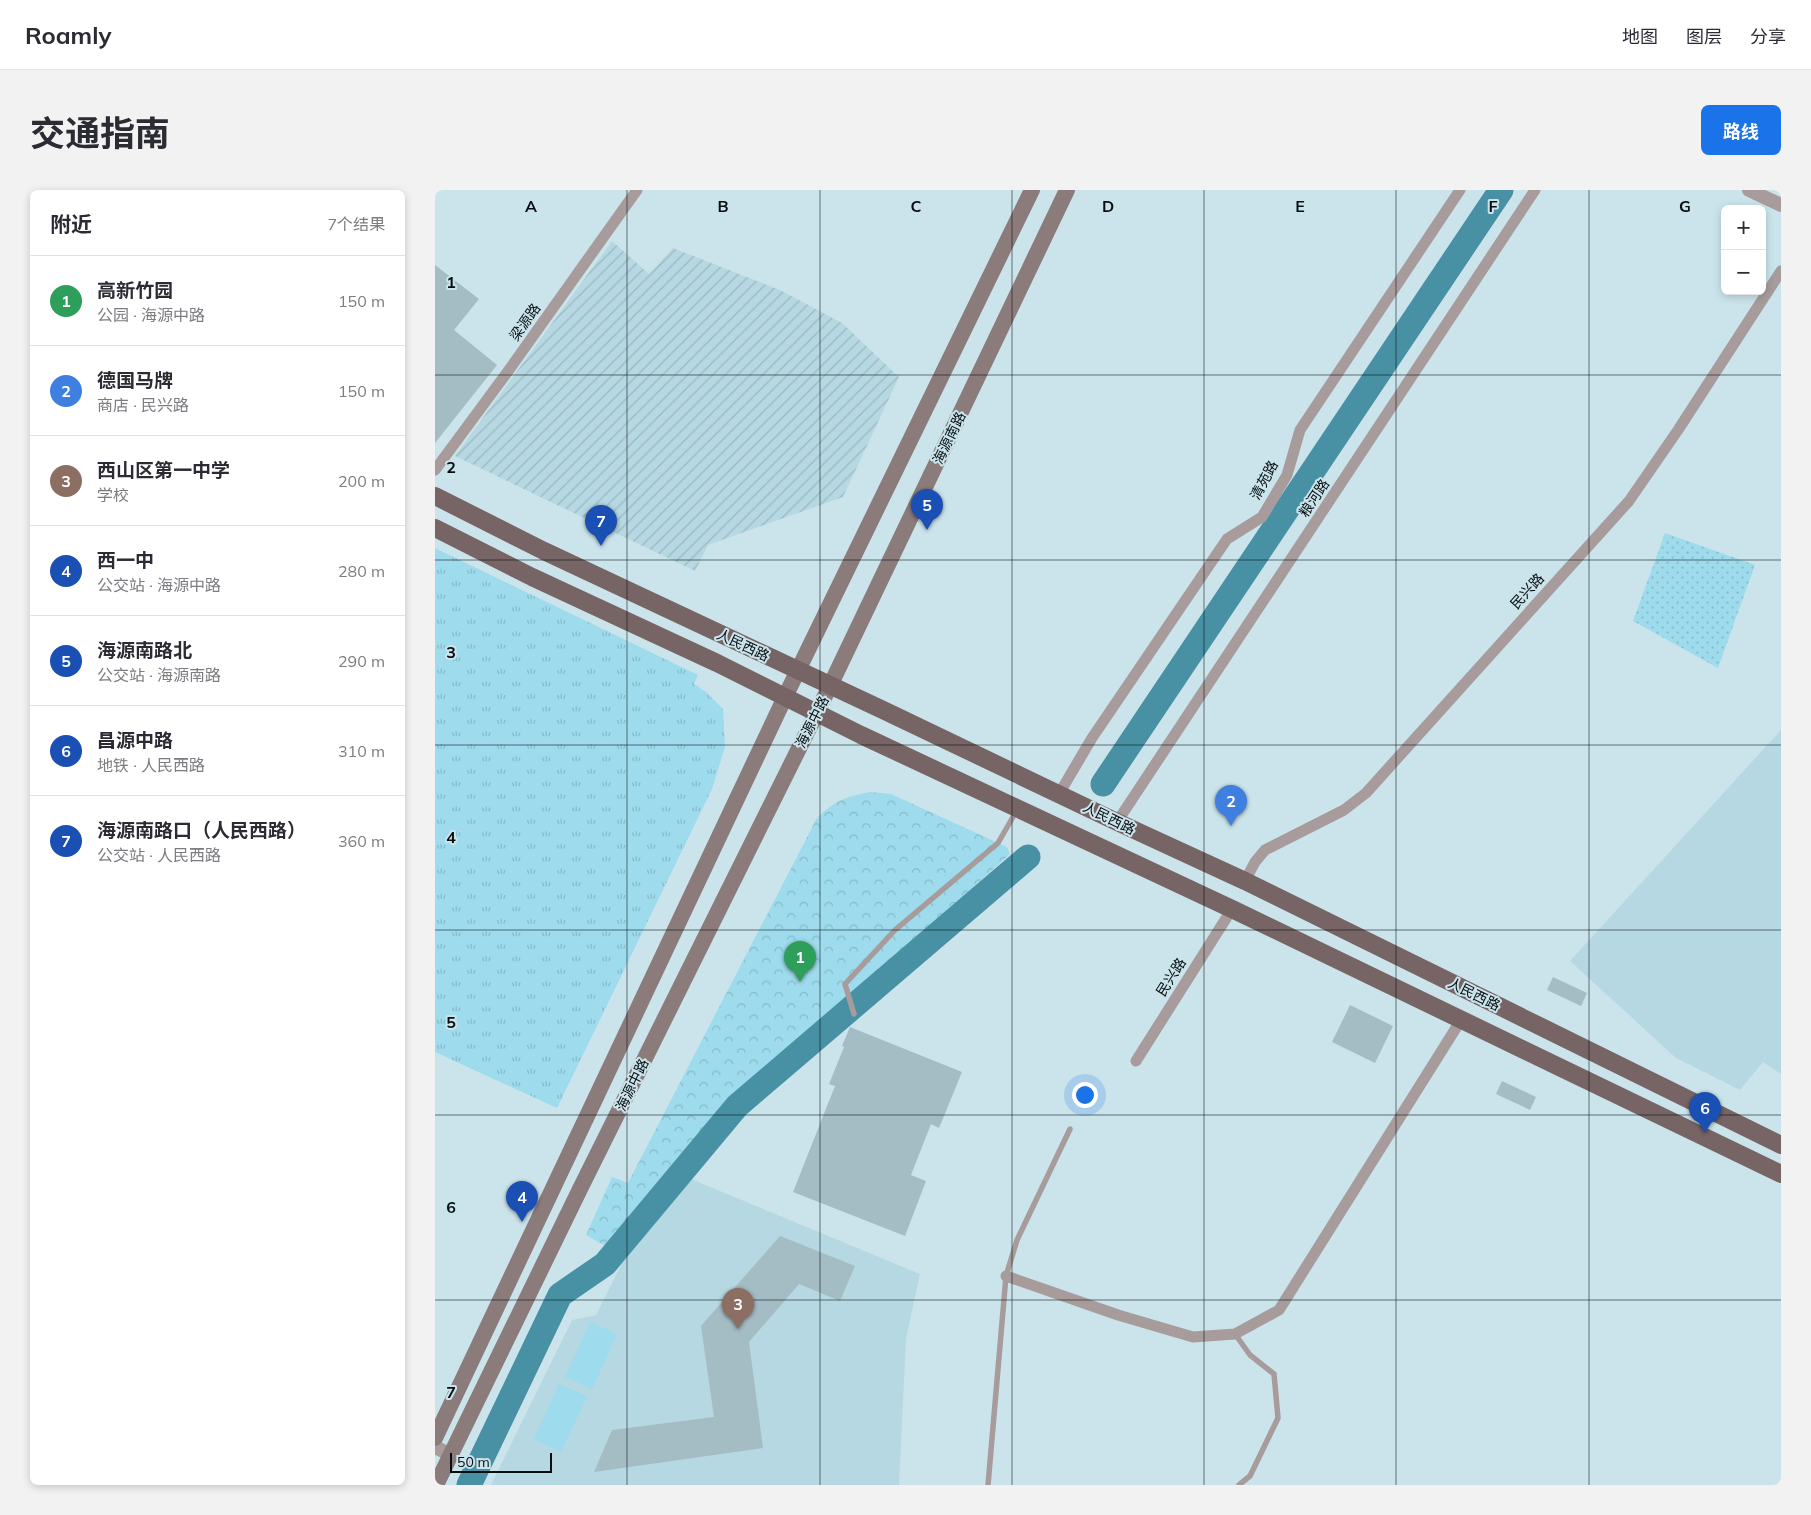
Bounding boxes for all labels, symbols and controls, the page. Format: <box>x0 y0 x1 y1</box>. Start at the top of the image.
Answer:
text: Roamly <box>25 20 112 50</box>
text: 地图 <box>1622 25 1658 48</box>
text: 图层 <box>1686 25 1722 48</box>
text: 分享 <box>1750 25 1786 48</box>
button: 路线 <box>1701 105 1781 155</box>
text: 交通指南 <box>30 111 170 155</box>
text: A <box>525 196 537 216</box>
text: B <box>717 196 729 216</box>
text: C <box>911 196 922 216</box>
text: D <box>1102 196 1114 216</box>
text: E <box>1295 196 1305 216</box>
text: F <box>1488 196 1498 216</box>
text: G <box>1679 196 1691 216</box>
map controls <box>1721 205 1766 295</box>
button: + <box>1721 205 1766 250</box>
text: 附近 <box>50 211 92 237</box>
text: 7个结果 <box>327 214 385 234</box>
button: − <box>1721 250 1766 295</box>
text: 1 <box>446 272 456 292</box>
text: 高新竹园 <box>97 278 173 302</box>
text: 1 <box>61 291 71 311</box>
text: 150 m <box>338 291 385 311</box>
street label: 梁源路 <box>506 300 544 344</box>
text: 公园 · 海源中路 <box>97 305 205 325</box>
text: 德国马牌 <box>97 368 173 392</box>
text: 2 <box>61 381 71 401</box>
text: 150 m <box>338 381 385 401</box>
text: 商店 · 民兴路 <box>97 395 189 415</box>
street label: 海源南路 <box>929 409 969 467</box>
text: 2 <box>446 457 456 477</box>
street label: 清苑路 <box>1246 457 1282 503</box>
text: 西山区第一中学 <box>97 458 230 482</box>
text: 3 <box>61 471 71 491</box>
text: 200 m <box>338 471 385 491</box>
street label: 粮河路 <box>1295 476 1333 520</box>
text: 学校 <box>97 485 129 505</box>
pin: 5 <box>911 489 943 530</box>
pin: 7 <box>585 505 617 546</box>
text: 西一中 <box>97 548 154 572</box>
text: 4 <box>61 561 71 581</box>
text: 280 m <box>338 561 385 581</box>
street label: 民兴路 <box>1506 569 1548 613</box>
text: 公交站 · 海源中路 <box>97 575 221 595</box>
street label: 人民西路 <box>714 625 772 665</box>
text: 海源南路北 <box>97 638 192 662</box>
text: 3 <box>446 642 456 662</box>
text: 5 <box>61 651 71 671</box>
text: 290 m <box>338 651 385 671</box>
text: 公交站 · 海源南路 <box>97 665 221 685</box>
street label: 海源中路 <box>791 693 833 751</box>
text: 昌源中路 <box>97 728 173 752</box>
text: 6 <box>61 741 71 761</box>
text: 310 m <box>338 741 385 761</box>
text: 地铁 · 人民西路 <box>97 755 205 775</box>
pin: 2 <box>1215 785 1247 826</box>
street label: 人民西路 <box>1080 798 1138 838</box>
text: 海源南路口（人民西路） <box>97 818 306 842</box>
text: 4 <box>446 827 456 847</box>
text: 7 <box>61 831 71 851</box>
text: 360 m <box>338 831 385 851</box>
text: 公交站 · 人民西路 <box>97 845 221 865</box>
pin: 1 <box>784 941 816 982</box>
street label: 民兴路 <box>1152 954 1190 1000</box>
street label: 人民西路 <box>1445 974 1503 1014</box>
text: 5 <box>446 1012 456 1032</box>
street label: 海源中路 <box>612 1056 652 1114</box>
your location <box>1072 1082 1098 1108</box>
pin: 6 <box>1689 1092 1721 1133</box>
pin: 4 <box>506 1181 538 1222</box>
text: 6 <box>446 1197 456 1217</box>
pin: 3 <box>722 1288 754 1329</box>
text: 7 <box>446 1382 456 1402</box>
scale bar <box>450 1450 553 1473</box>
text: 50 m <box>457 1453 490 1471</box>

